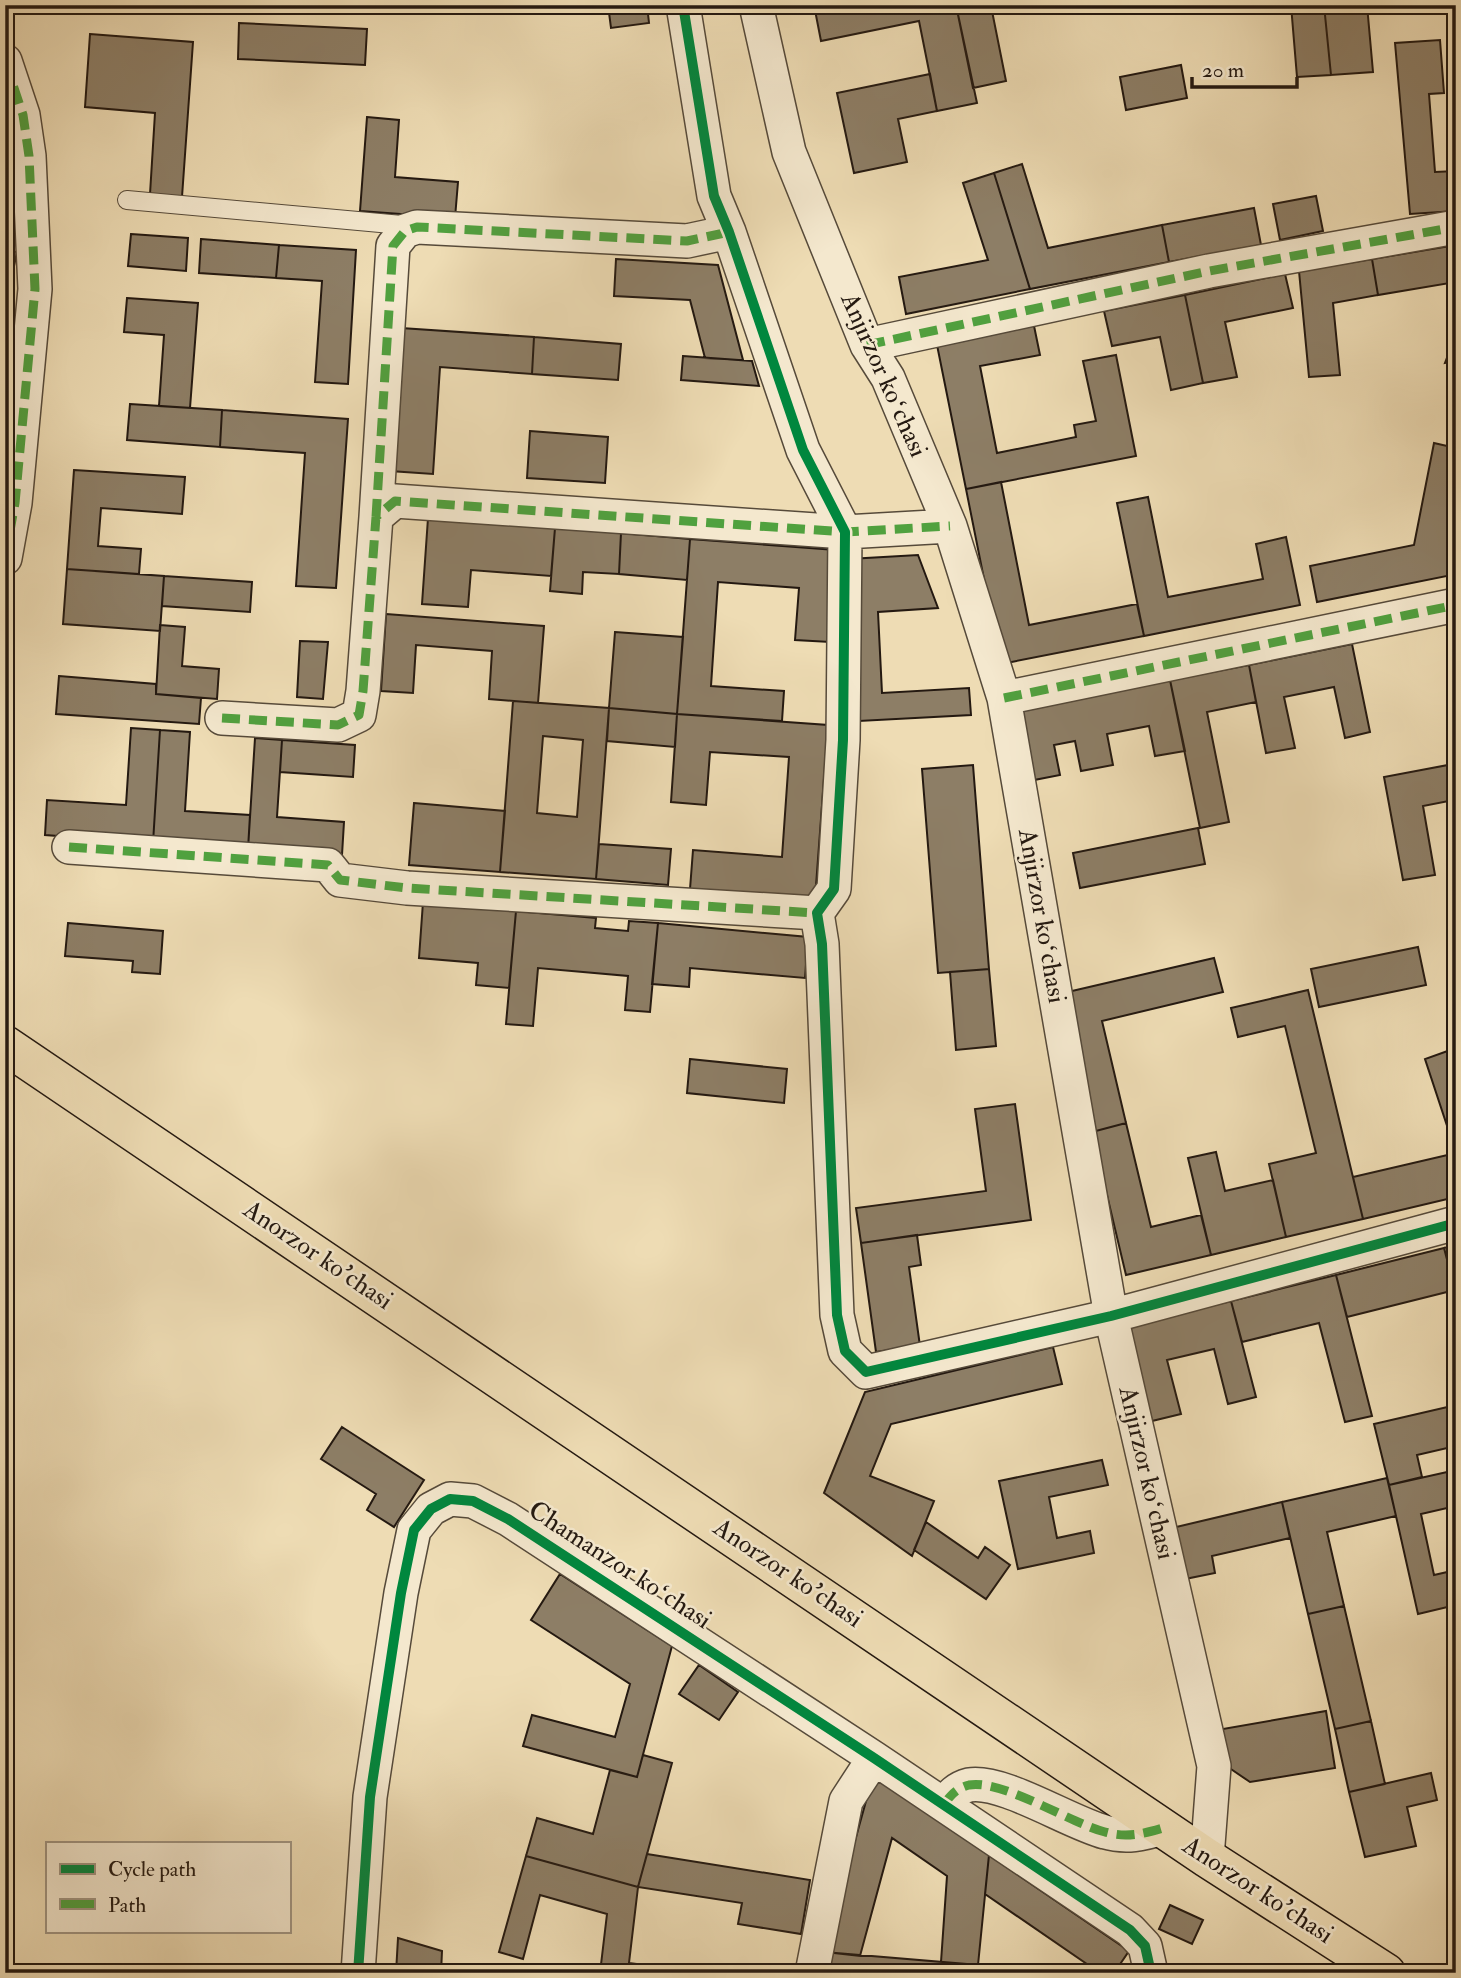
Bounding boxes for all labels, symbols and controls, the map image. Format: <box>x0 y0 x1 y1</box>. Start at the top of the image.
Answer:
scale bar <box>1192 46 1296 90</box>
text: 20 m <box>1202 57 1244 84</box>
street label: Anjirzor koʻchasi <box>833 287 935 462</box>
street label: Anjirzor koʻchasi <box>1011 825 1073 1006</box>
street label: Anorzor ko'chasi <box>236 1193 399 1317</box>
street label: Anjirzor koʻchasi <box>1111 1382 1182 1563</box>
street label: Chamanzor koʻchasi <box>523 1494 718 1636</box>
street label: Anorzor ko'chasi <box>706 1511 869 1635</box>
street label: Anorzor ko'chasi <box>1176 1829 1339 1951</box>
legend <box>46 1842 290 1932</box>
text: Cycle path <box>108 1856 196 1883</box>
text: Path <box>108 1892 146 1919</box>

